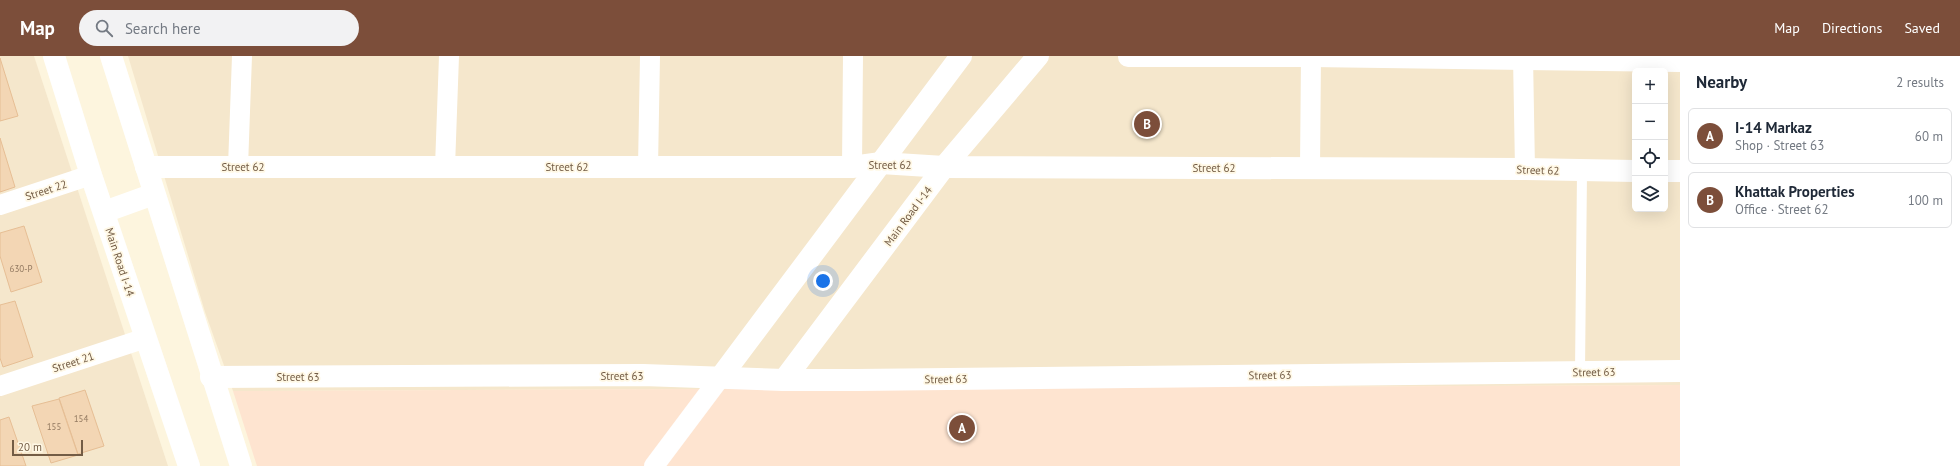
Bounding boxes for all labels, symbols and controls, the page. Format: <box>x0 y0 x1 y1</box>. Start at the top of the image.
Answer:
search box <box>79 10 359 46</box>
text: Map <box>20 16 55 40</box>
icon: search <box>93 17 115 39</box>
text: Search here <box>125 19 201 38</box>
text: Map <box>1774 19 1800 37</box>
text: Directions <box>1822 19 1882 37</box>
text: Saved <box>1904 19 1940 37</box>
map controls <box>1632 68 1668 212</box>
button: + <box>1632 68 1668 104</box>
text: Nearby <box>1696 71 1747 93</box>
text: 2 results <box>1896 74 1944 91</box>
button: − <box>1632 104 1668 140</box>
pin: B <box>1134 109 1160 139</box>
text: I-14 Markaz <box>1735 118 1812 137</box>
text: A <box>1706 128 1714 145</box>
text: 60 m <box>1915 128 1943 145</box>
text: Shop · Street 63 <box>1735 137 1824 154</box>
button: locate <box>1632 140 1668 176</box>
street label: Street 62 <box>868 158 912 172</box>
street label: Street 62 <box>221 160 265 174</box>
street label: Street 62 <box>545 160 589 174</box>
street label: Street 62 <box>1192 161 1236 175</box>
street label: Street 62 <box>1516 162 1560 178</box>
button: layers <box>1632 176 1668 212</box>
street label: Street 22 <box>23 177 69 203</box>
text: Khattak Properties <box>1735 182 1855 201</box>
street label: Main Road I-14 <box>881 183 935 249</box>
text: B <box>1706 192 1714 209</box>
text: 100 m <box>1908 192 1943 209</box>
text: Office · Street 62 <box>1735 201 1828 218</box>
street label: Main Road I-14 <box>102 226 138 298</box>
house number: 630-P <box>10 263 33 274</box>
your location <box>813 271 833 291</box>
street label: Street 21 <box>50 349 96 375</box>
street label: Street 63 <box>1572 365 1616 379</box>
street label: Street 63 <box>1248 368 1292 382</box>
street label: Street 63 <box>600 369 644 383</box>
street label: Street 63 <box>276 370 320 384</box>
street label: Street 63 <box>924 372 968 386</box>
house number: 154 <box>74 413 88 424</box>
pin: A <box>949 413 975 443</box>
house number: 155 <box>47 421 61 432</box>
scale bar <box>12 438 83 457</box>
text: 20 m <box>18 440 42 454</box>

